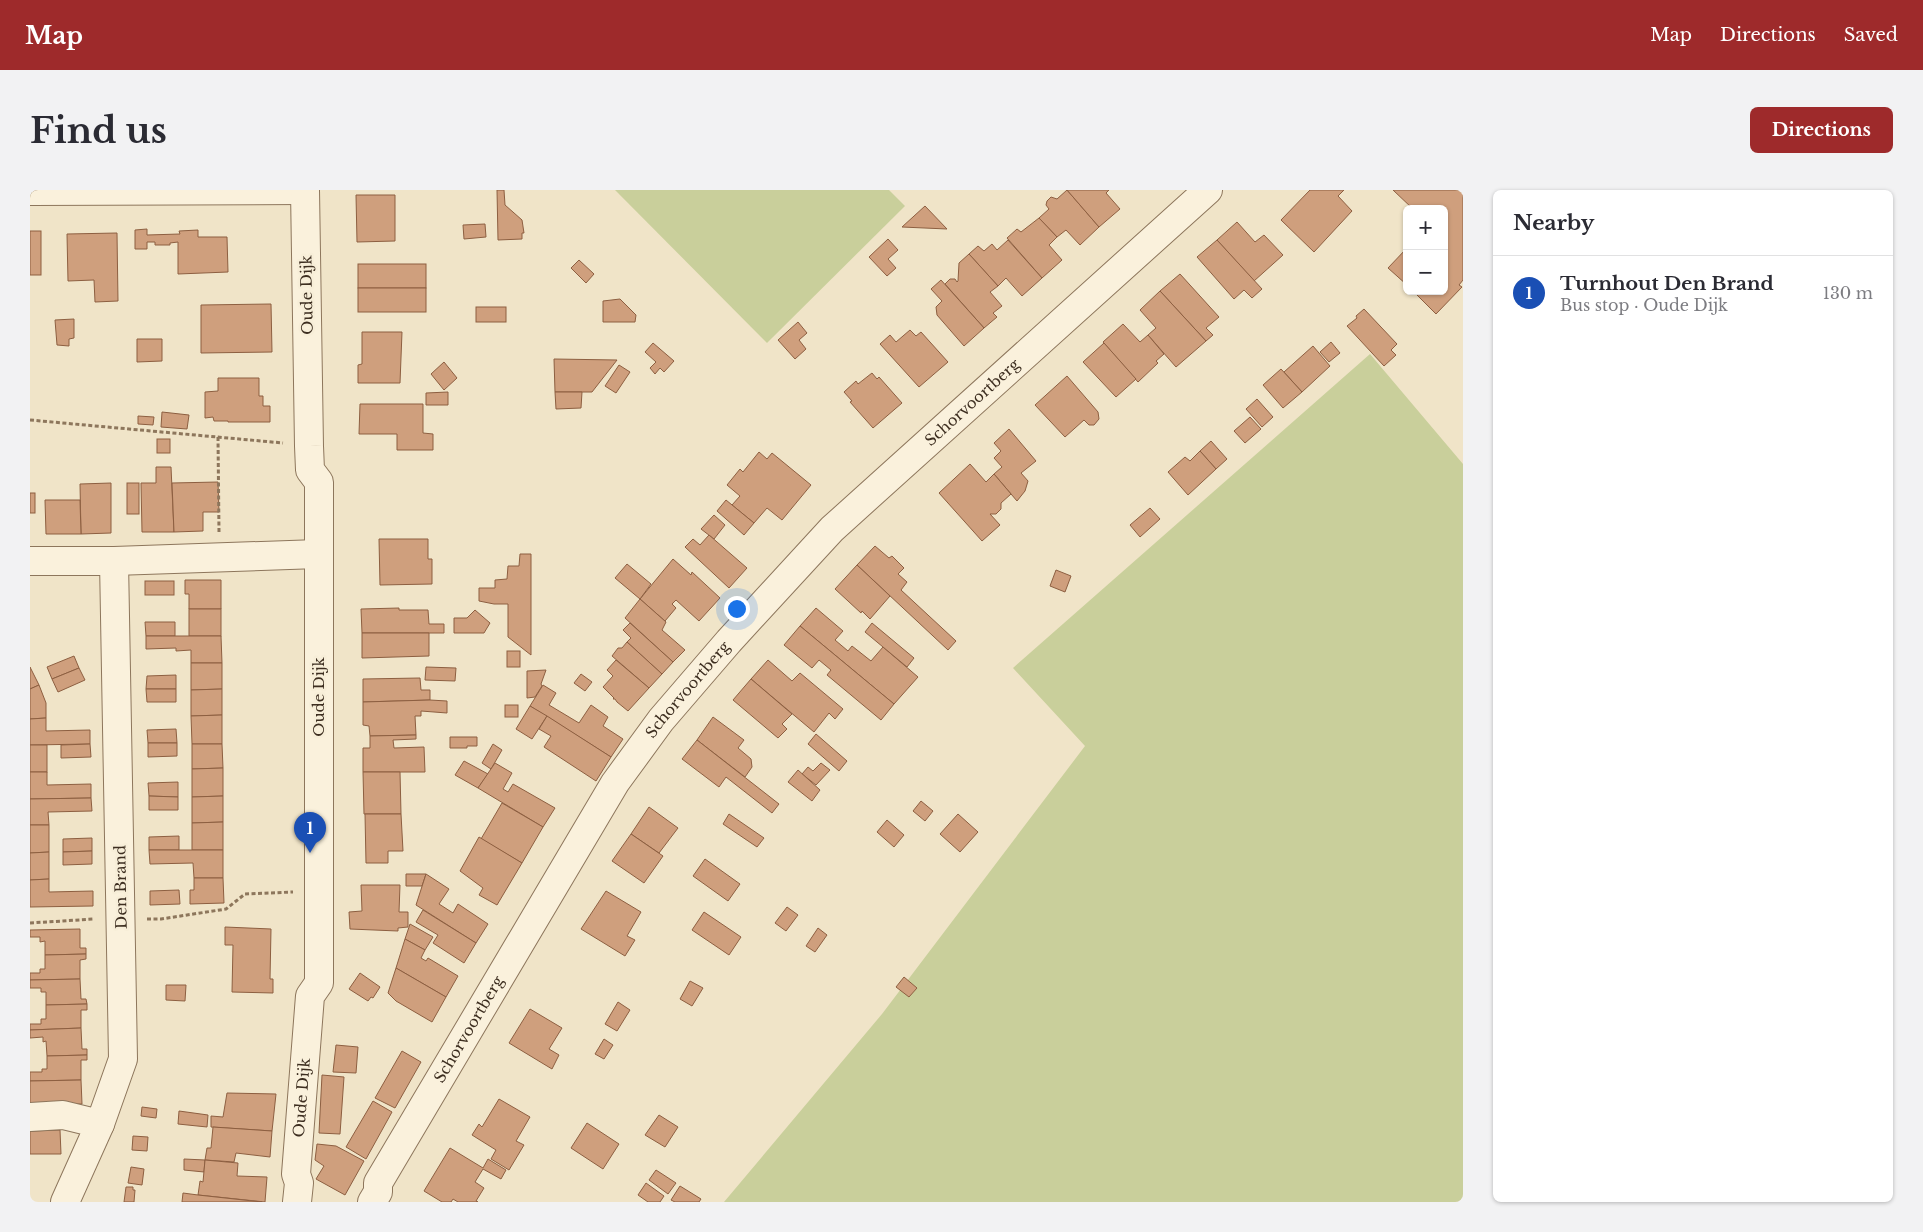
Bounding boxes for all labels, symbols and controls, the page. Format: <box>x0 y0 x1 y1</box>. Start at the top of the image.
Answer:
text: Map <box>25 21 83 50</box>
text: Map <box>1650 24 1692 46</box>
text: Directions <box>1720 24 1816 46</box>
text: Saved <box>1844 24 1898 46</box>
button: Directions <box>1750 107 1893 153</box>
text: Find us <box>30 109 167 152</box>
map controls <box>1403 205 1448 295</box>
button: + <box>1403 205 1448 250</box>
text: Nearby <box>1513 210 1594 236</box>
button: − <box>1403 250 1448 295</box>
street label: Oude Dijk <box>296 254 317 335</box>
text: Turnhout Den Brand <box>1560 272 1774 295</box>
text: 1 <box>1526 283 1532 303</box>
text: 130 m <box>1823 283 1873 303</box>
text: Bus stop · Oude Dijk <box>1560 295 1728 315</box>
street label: Schorvoortberg <box>921 354 1024 450</box>
your location <box>724 596 750 622</box>
street label: Schorvoortberg <box>641 636 734 742</box>
street label: Oude Dijk <box>309 657 328 737</box>
pin: 1 <box>294 812 326 853</box>
street label: Den Brand <box>110 845 131 929</box>
street label: Schorvoortberg <box>429 972 508 1086</box>
street label: Oude Dijk <box>289 1057 314 1138</box>

